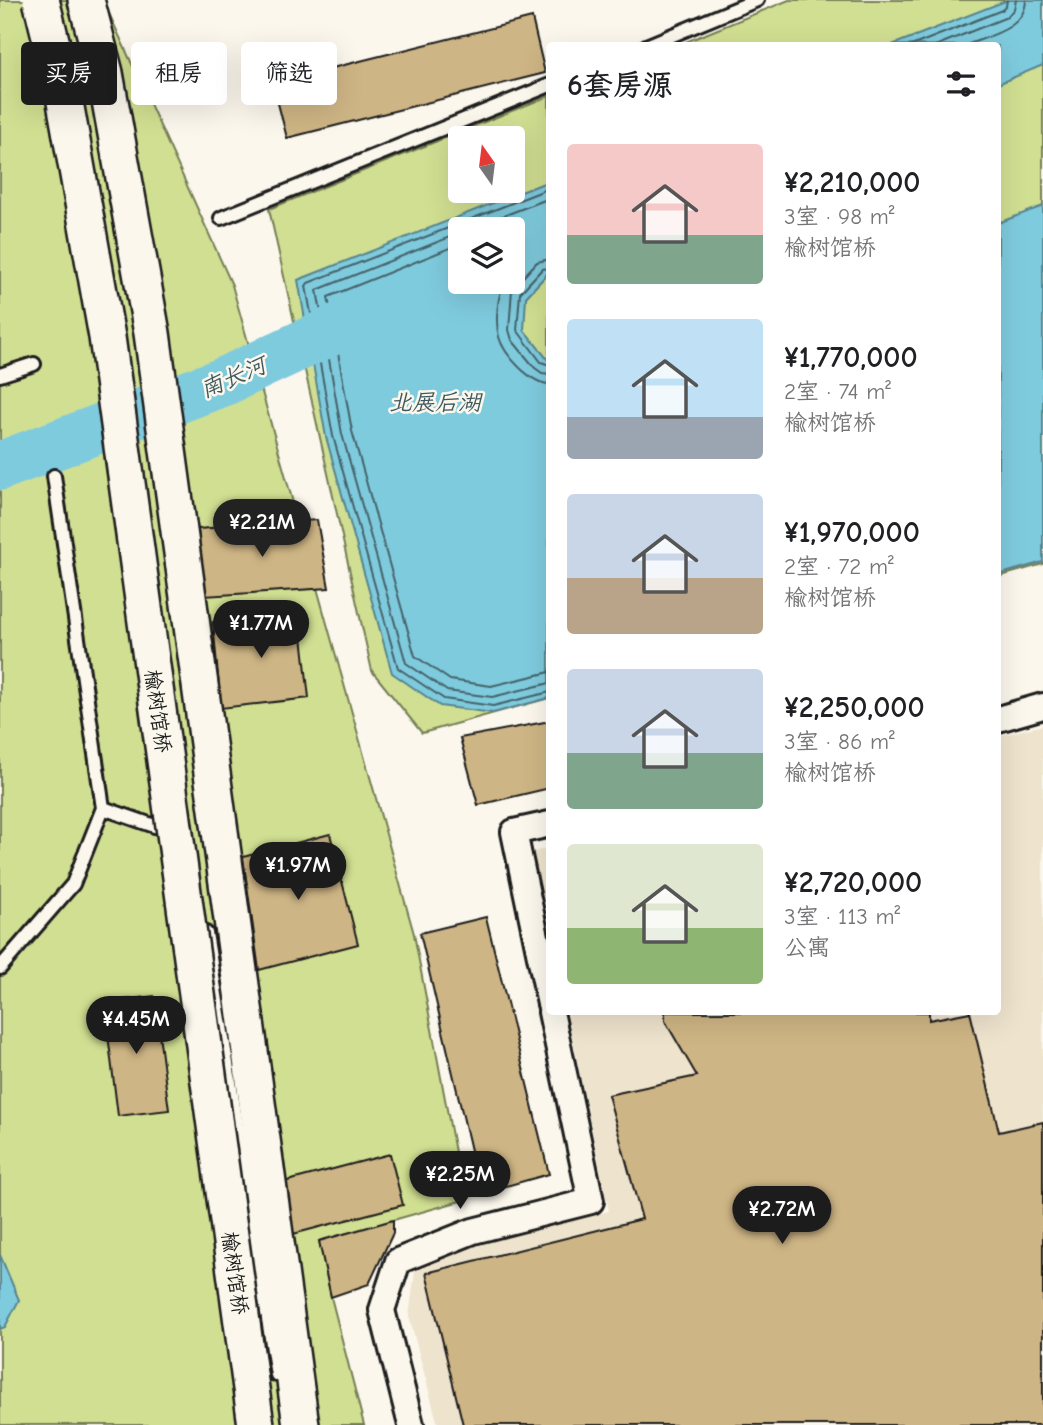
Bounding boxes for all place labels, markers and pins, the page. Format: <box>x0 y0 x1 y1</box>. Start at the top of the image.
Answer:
pin: ¥2.21M <box>205 500 319 559</box>
pin: ¥1.77M <box>204 600 318 660</box>
pin: ¥1.97M <box>241 842 355 902</box>
pin: ¥4.45M <box>79 996 193 1056</box>
pin: ¥2.25M <box>403 1152 517 1211</box>
pin: ¥2.72M <box>725 1186 839 1246</box>

